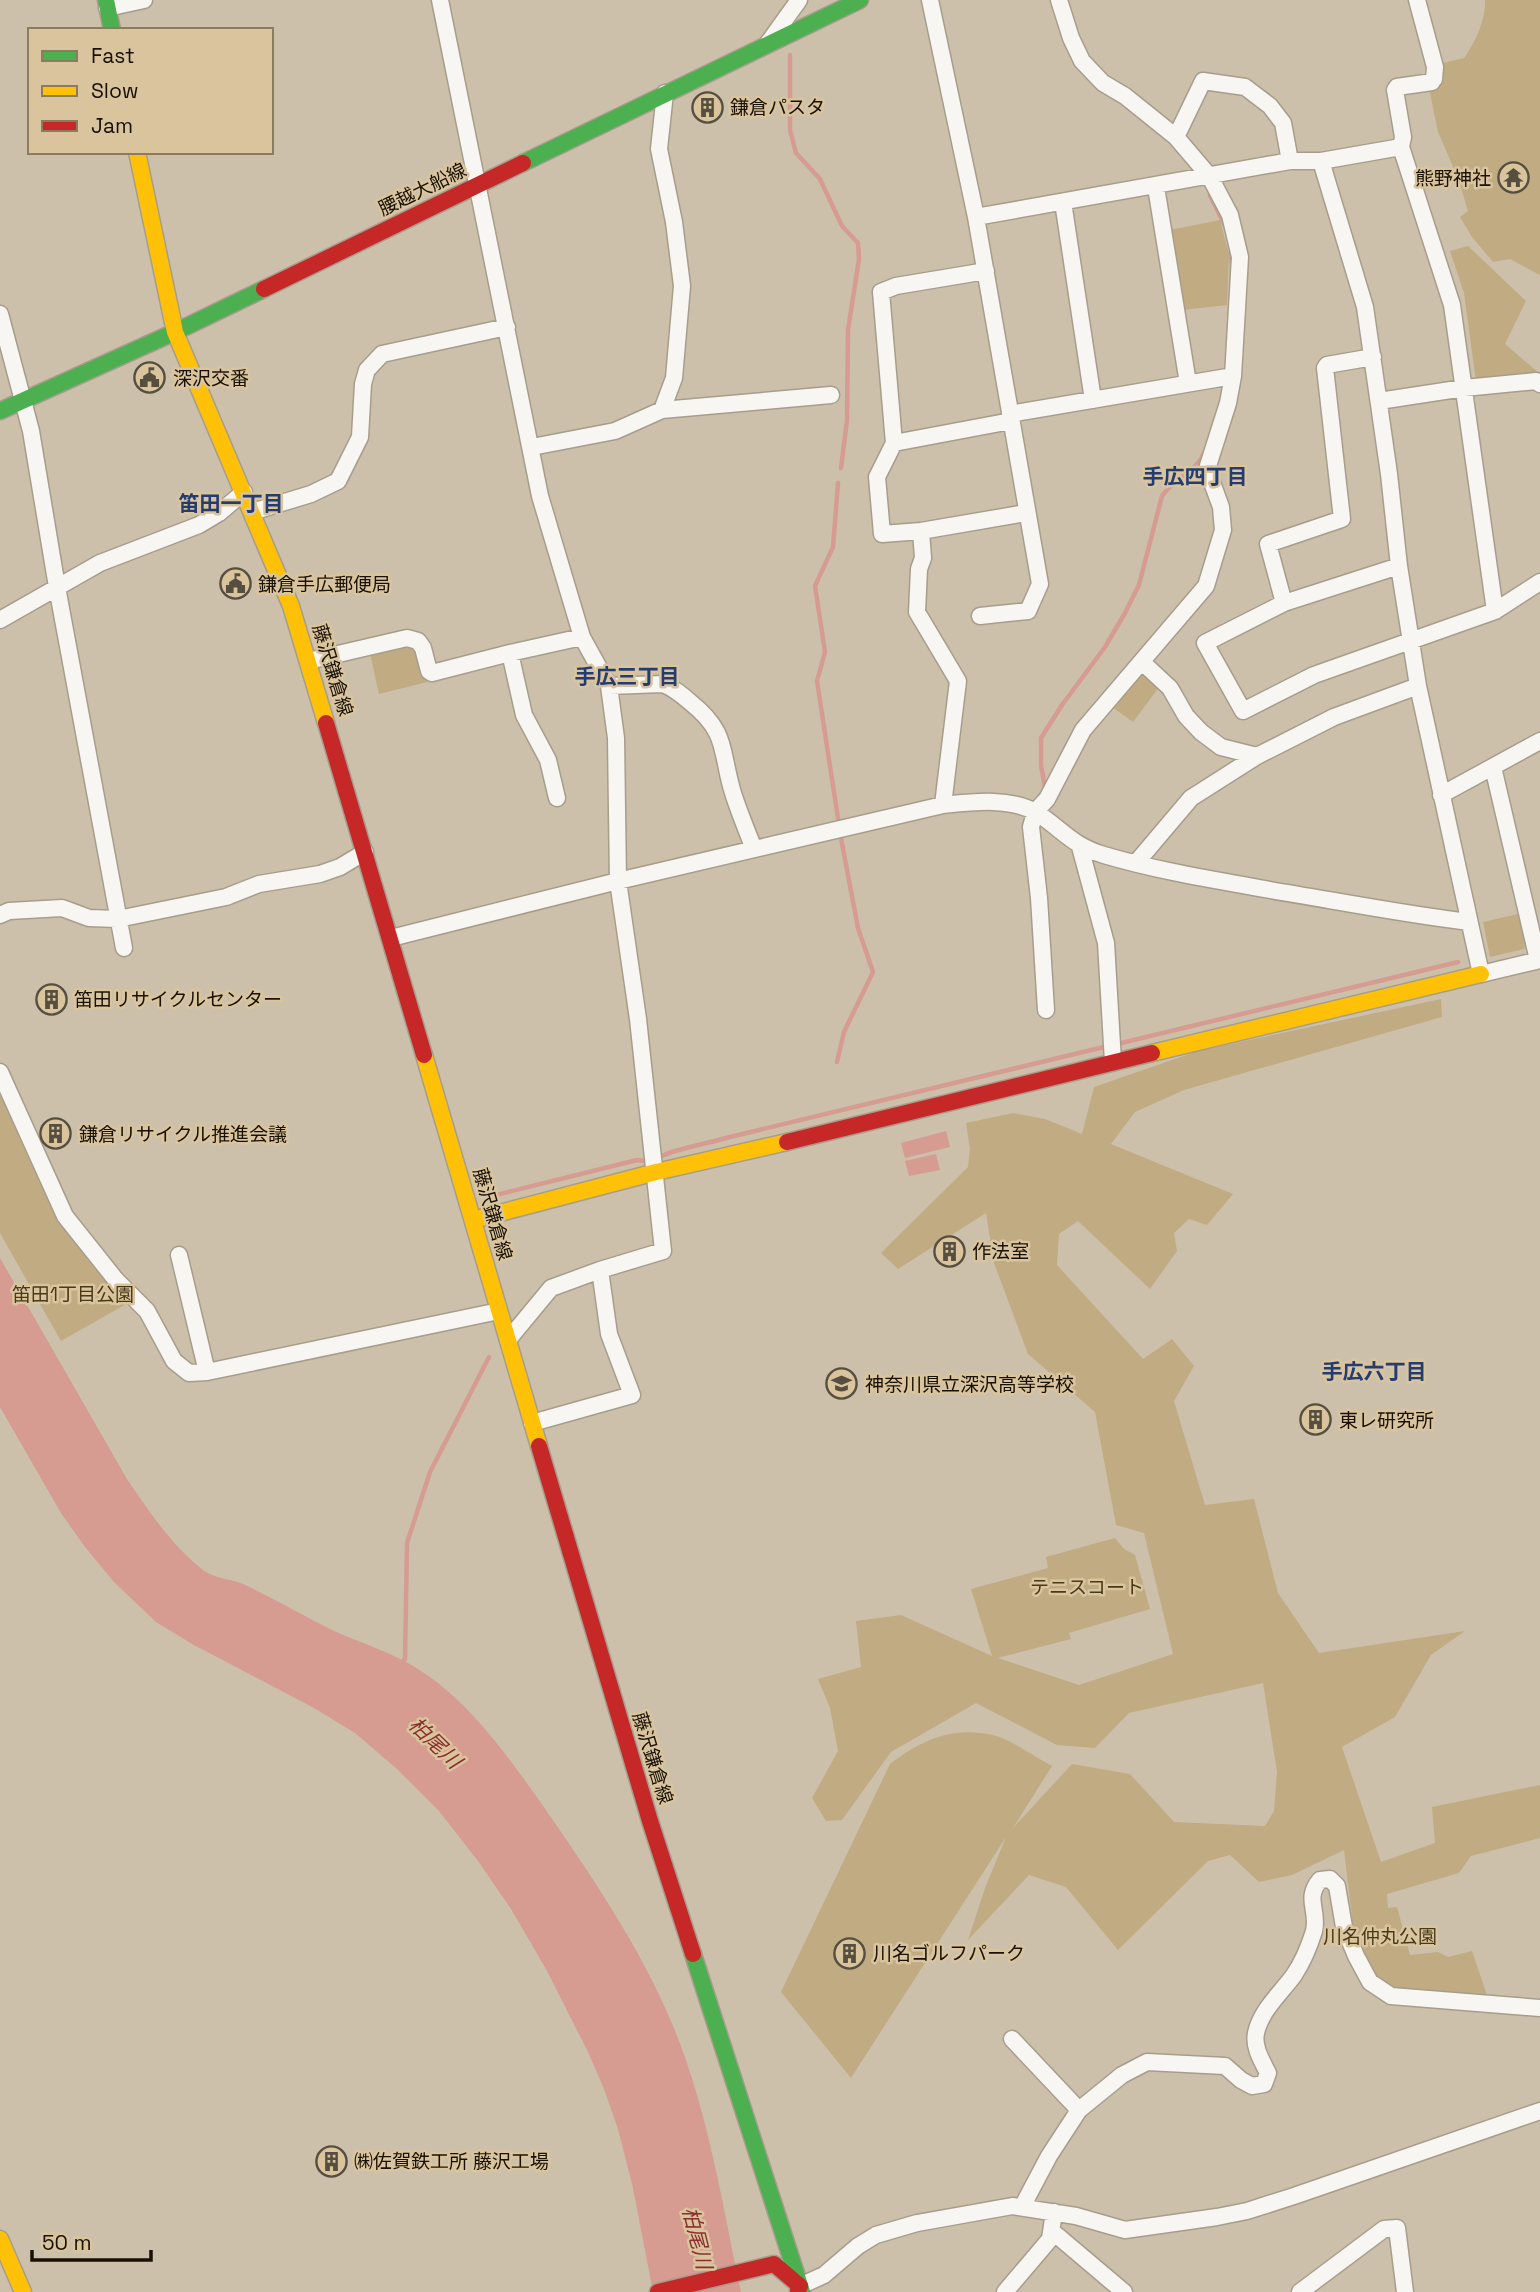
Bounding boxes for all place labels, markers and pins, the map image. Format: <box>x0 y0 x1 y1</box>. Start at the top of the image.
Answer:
building icon: 鎌倉パスタ <box>690 90 724 124</box>
place label: 鎌倉パスタ <box>730 95 825 120</box>
temple icon: 熊野神社 <box>1497 161 1531 195</box>
place label: 熊野神社 <box>1415 166 1491 191</box>
public building icon: 深沢交番 <box>133 361 167 395</box>
place label: 深沢交番 <box>173 366 249 391</box>
public building icon: 鎌倉手広郵便局 <box>218 567 252 601</box>
place label: 鎌倉手広郵便局 <box>258 572 391 597</box>
building icon: 笛田リサイクルセンター <box>34 982 68 1016</box>
place label: 笛田リサイクルセンター <box>74 987 282 1012</box>
building icon: 鎌倉リサイクル推進会議 <box>39 1117 73 1151</box>
place label: 鎌倉リサイクル推進会議 <box>79 1122 287 1147</box>
building icon: 作法室 <box>932 1234 966 1268</box>
place label: 作法室 <box>972 1239 1029 1264</box>
school or university icon: 神奈川県立深沢高等学校 <box>825 1367 859 1401</box>
place label: 神奈川県立深沢高等学校 <box>865 1372 1074 1397</box>
building icon: 東レ研究所 <box>1299 1403 1333 1437</box>
place label: 東レ研究所 <box>1339 1408 1434 1433</box>
building icon: 川名ゴルフパーク <box>833 1936 867 1970</box>
place label: 川名ゴルフパーク <box>873 1941 1025 1966</box>
building icon: ㈱佐賀鉄工所 藤沢工場 <box>314 2144 348 2178</box>
place label: ㈱佐賀鉄工所 藤沢工場 <box>354 2149 549 2174</box>

